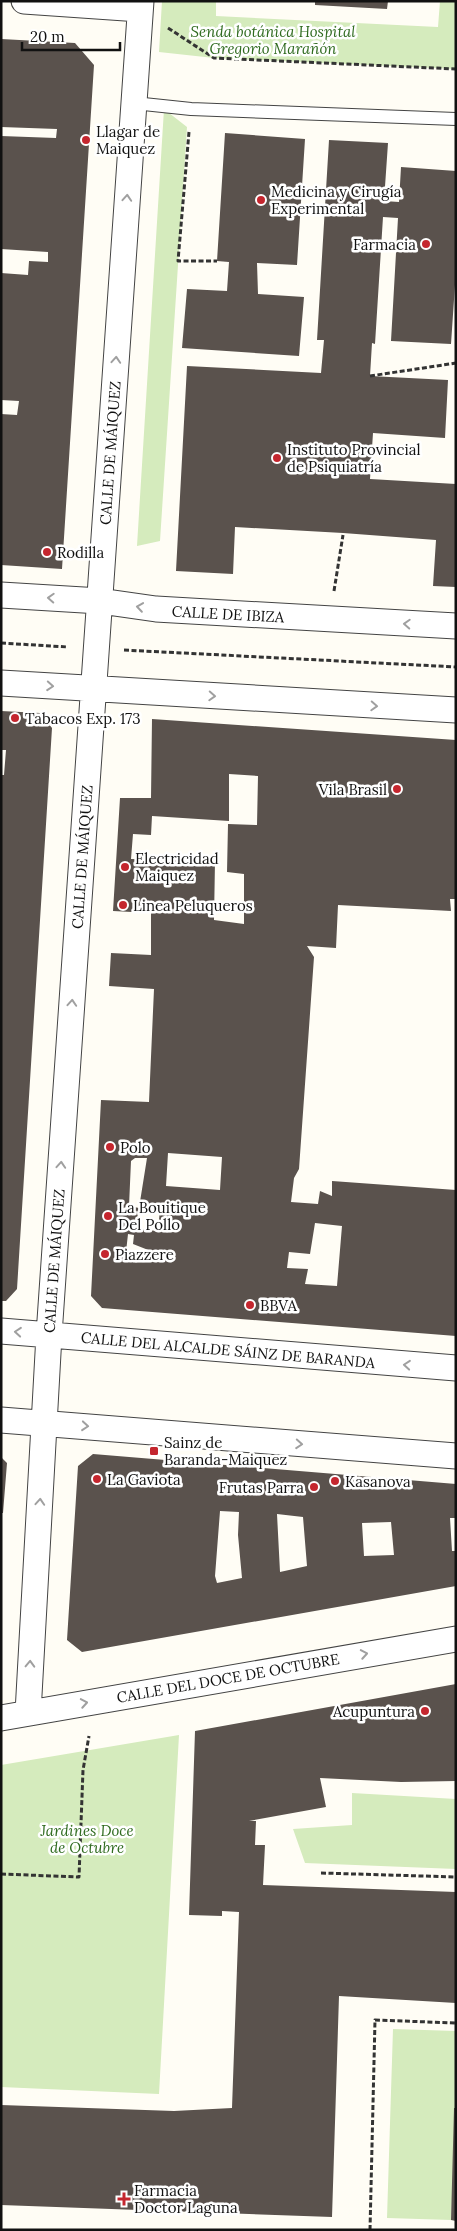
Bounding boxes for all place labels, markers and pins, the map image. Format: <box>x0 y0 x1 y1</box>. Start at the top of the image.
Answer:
place label: Llagar de Maiquez <box>96 122 160 158</box>
marker: Llagar de Maiquez <box>80 134 92 146</box>
place label: Medicina y Cirugía Experimental <box>271 182 402 218</box>
marker: Medicina y Cirugía Experimental <box>255 194 267 206</box>
place label: Farmacia <box>353 235 416 254</box>
marker: Farmacia <box>420 238 432 250</box>
place label: Instituto Provincial de Psiquiatría <box>287 440 421 476</box>
marker: Instituto Provincial de Psiquiatría <box>271 452 283 464</box>
place label: Rodilla <box>57 543 104 562</box>
marker: Rodilla <box>41 546 53 558</box>
place label: Tabacos Exp. 173 <box>25 709 141 728</box>
marker: Tabacos Exp. 173 <box>9 712 21 724</box>
place label: Vila Brasil <box>318 780 387 799</box>
marker: Vila Brasil <box>391 783 403 795</box>
place label: Electricidad Maiquez <box>135 849 219 885</box>
marker: Electricidad Maiquez <box>119 861 131 873</box>
place label: Linea Peluqueros <box>133 896 253 915</box>
marker: Linea Peluqueros <box>117 899 129 911</box>
place label: Polo <box>120 1138 151 1157</box>
marker: Polo <box>104 1141 116 1153</box>
place label: La Bouitique Del Pollo <box>118 1198 206 1234</box>
marker: La Bouitique Del Pollo <box>102 1210 114 1222</box>
place label: Piazzere <box>115 1245 174 1264</box>
marker: Piazzere <box>99 1248 111 1260</box>
place label: BBVA <box>260 1296 297 1315</box>
marker: BBVA <box>244 1299 256 1311</box>
place label: Sainz de Baranda-Maiquez <box>164 1433 287 1469</box>
marker: Sainz de Baranda-Maiquez <box>148 1445 160 1457</box>
place label: La Gaviota <box>107 1470 181 1489</box>
place label: Kasanova <box>345 1472 411 1491</box>
marker: La Gaviota <box>91 1473 103 1485</box>
marker: Kasanova <box>329 1475 341 1487</box>
place label: Frutas Parra <box>219 1478 304 1497</box>
marker: Frutas Parra <box>308 1481 320 1493</box>
place label: Acupuntura <box>332 1702 415 1721</box>
marker: Acupuntura <box>419 1705 431 1717</box>
place label: Farmacia Doctor Laguna <box>134 2181 238 2217</box>
marker: Farmacia Doctor Laguna <box>118 2193 130 2205</box>

